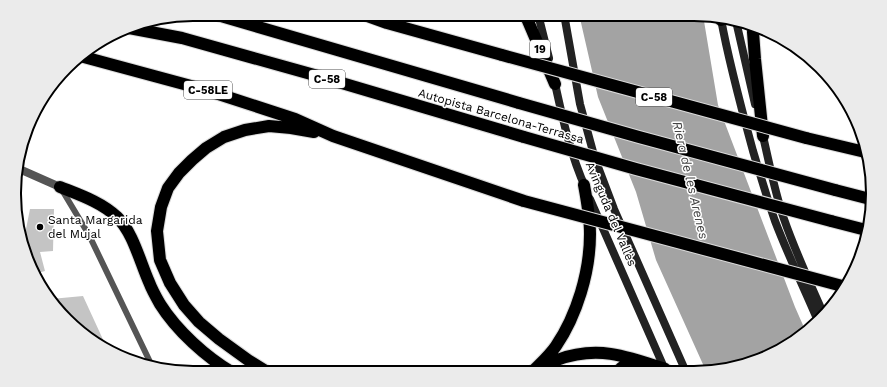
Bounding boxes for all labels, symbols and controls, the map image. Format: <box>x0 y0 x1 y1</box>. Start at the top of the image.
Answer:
road number: 19 <box>530 40 550 58</box>
road number: C-58 <box>309 70 345 88</box>
road number: C-58LE <box>184 81 232 99</box>
street label: Autopista Barcelona-Terrassa <box>417 86 586 146</box>
road number: C-58 <box>636 88 672 106</box>
water label: Riera de les Arenes <box>670 120 711 241</box>
street label: Avinguda del Vallès <box>583 160 639 268</box>
place label: Santa Margarida del Mujal <box>48 213 143 241</box>
marker: Santa Margarida del Mujal <box>35 222 45 232</box>

